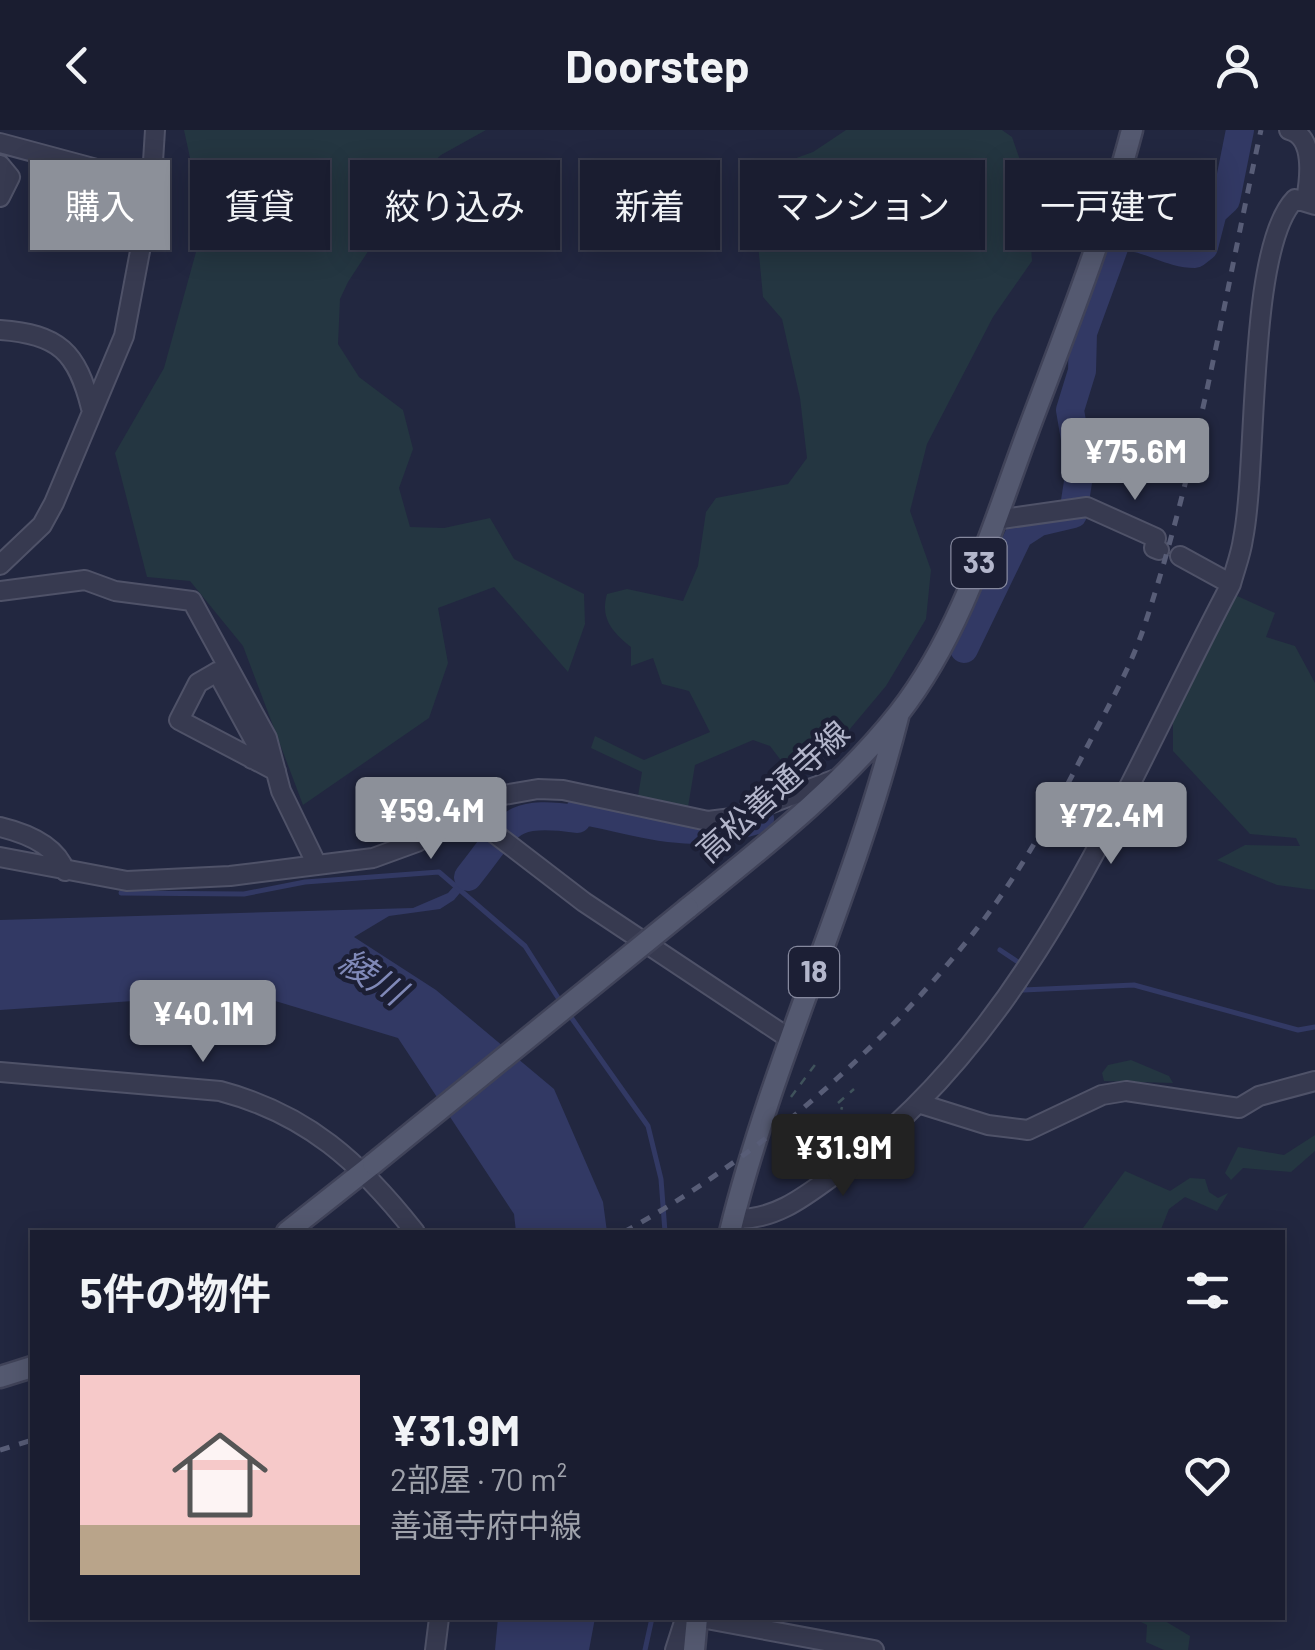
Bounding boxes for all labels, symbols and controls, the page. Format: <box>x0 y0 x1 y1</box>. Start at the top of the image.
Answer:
icon: back <box>50 38 105 93</box>
text: Doorstep <box>565 38 750 92</box>
icon: person <box>1210 38 1265 93</box>
chip: 購入 <box>30 160 170 250</box>
chip: 賃貸 <box>190 160 330 250</box>
chip: 絞り込み <box>350 160 560 250</box>
chip: 新着 <box>580 160 720 250</box>
chip: マンション <box>740 160 985 250</box>
chip: 一戸建て <box>1005 160 1215 250</box>
pin: ¥75.6M <box>1054 418 1216 503</box>
text: ¥75.6M <box>1083 431 1187 469</box>
road number: 33 <box>952 538 1006 588</box>
street label: 高松善通寺線 <box>688 712 856 869</box>
pin: ¥59.4M <box>350 777 512 862</box>
pin: ¥72.4M <box>1030 782 1192 867</box>
text: ¥59.4M <box>377 790 485 828</box>
text: ¥72.4M <box>1058 795 1164 833</box>
water label: 綾川 <box>332 939 417 1014</box>
road number: 18 <box>789 947 839 997</box>
pin: ¥40.1M <box>122 980 284 1065</box>
text: ¥40.1M <box>152 993 254 1031</box>
pin: ¥31.9M <box>762 1114 924 1199</box>
text: ¥31.9M <box>794 1127 892 1165</box>
icon: filters <box>1180 1263 1235 1318</box>
text: 5件の物件 <box>80 1267 271 1317</box>
text: ¥31.9M <box>390 1404 520 1454</box>
icon: home <box>160 1415 280 1535</box>
icon: heart <box>1180 1448 1235 1503</box>
text: 2部屋 · 70 m² <box>390 1459 567 1497</box>
text: 善通寺府中線 <box>390 1505 582 1543</box>

